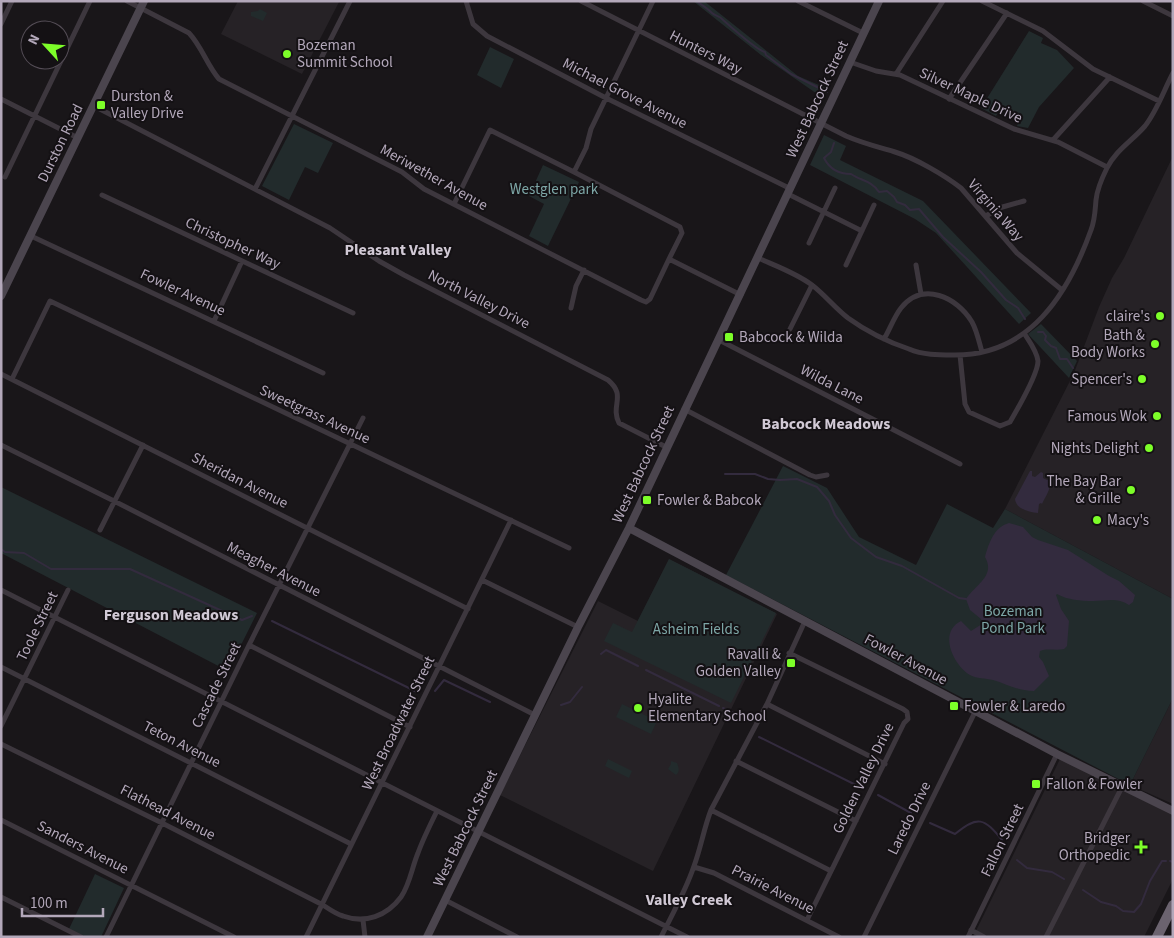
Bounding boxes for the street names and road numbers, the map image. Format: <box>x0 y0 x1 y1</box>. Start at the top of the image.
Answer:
street label: Hunters Way <box>666 25 746 80</box>
street label: West Babcock Street <box>781 37 854 161</box>
street label: Michael Grove Avenue <box>559 53 691 134</box>
street label: Silver Maple Drive <box>916 62 1026 129</box>
street label: Durston Road <box>32 100 89 186</box>
street label: Meriwether Avenue <box>376 139 491 216</box>
street label: Virginia Way <box>963 175 1029 246</box>
street label: Christopher Way <box>182 212 284 275</box>
street label: Fowler Avenue <box>137 264 229 321</box>
street label: North Valley Drive <box>424 265 533 334</box>
street label: Wilda Lane <box>796 359 867 409</box>
street label: Sweetgrass Avenue <box>256 380 374 449</box>
street label: West Babcock Street <box>607 402 680 526</box>
street label: Sheridan Avenue <box>188 447 292 514</box>
street label: Meagher Avenue <box>223 537 325 602</box>
street label: Toole Street <box>12 588 63 665</box>
street label: Fowler Avenue <box>860 629 951 690</box>
street label: Cascade Street <box>187 639 246 732</box>
street label: West Broadwater Street <box>357 653 440 794</box>
street label: Teton Avenue <box>139 716 224 773</box>
street label: Golden Valley Drive <box>828 719 899 837</box>
street label: West Babcock Street <box>428 766 503 890</box>
street label: Laredo Drive <box>883 778 936 858</box>
street label: Flathead Avenue <box>117 779 219 845</box>
street label: Fallon Street <box>976 800 1029 880</box>
street label: Sanders Avenue <box>33 815 132 880</box>
street label: Prairie Avenue <box>728 860 818 919</box>

